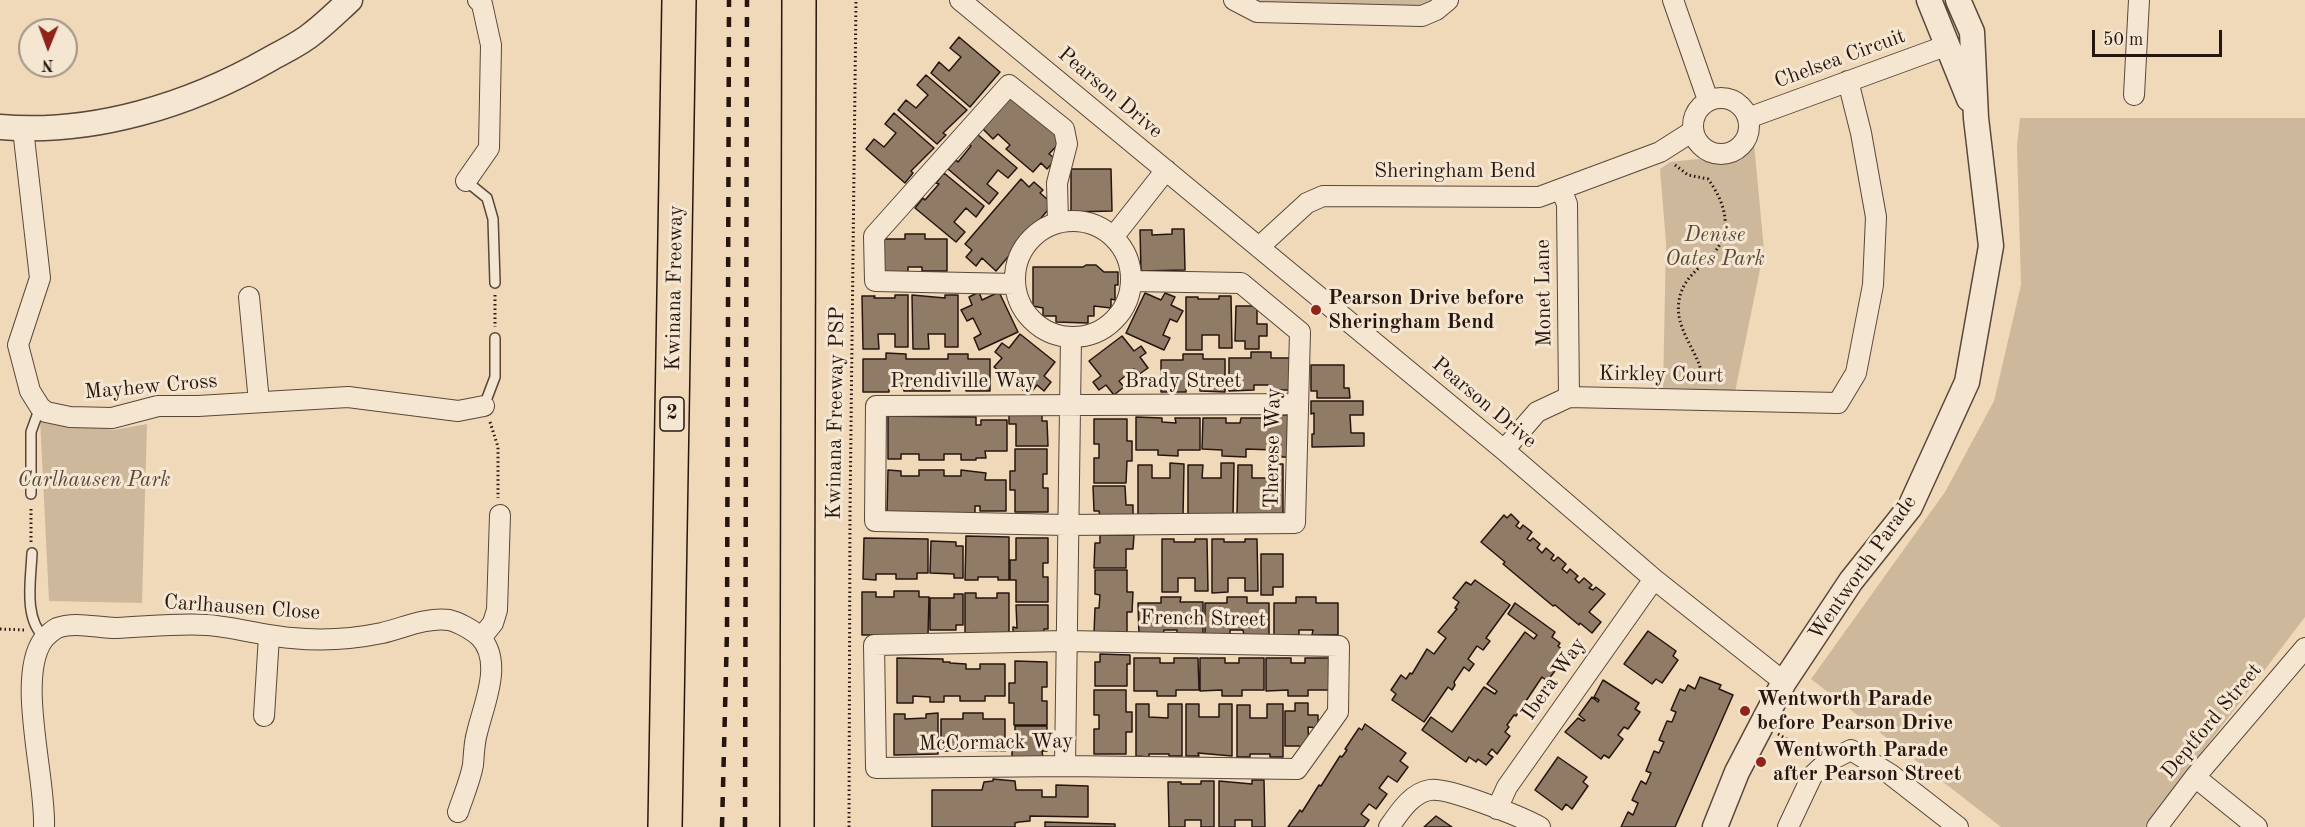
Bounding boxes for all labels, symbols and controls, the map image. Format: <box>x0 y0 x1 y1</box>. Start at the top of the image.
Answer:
north arrow <box>18 18 78 78</box>
scale bar <box>2095 18 2226 56</box>
street label: Chelsea Circuit <box>1771 24 1909 94</box>
text: 50 m <box>2103 31 2143 49</box>
street label: Pearson Drive <box>1052 42 1168 144</box>
text: N <box>41 56 54 72</box>
street label: Sheringham Bend <box>1374 158 1536 184</box>
street label: Kwinana Freeway <box>661 205 689 371</box>
park label: Denise Oates Park <box>1665 222 1765 272</box>
street label: Monet Lane <box>1530 239 1558 347</box>
place label: Pearson Drive before Sheringham Bend <box>1328 285 1524 335</box>
marker: Pearson Drive before Sheringham Bend <box>1309 303 1323 317</box>
street label: Kwinana Freeway PSP <box>822 306 850 520</box>
street label: Pearson Drive <box>1426 352 1542 454</box>
street label: Kirkley Court <box>1598 361 1724 389</box>
street label: Prendiville Way <box>890 368 1036 394</box>
street label: Brady Street <box>1124 368 1242 394</box>
street label: Mayhew Cross <box>83 369 219 405</box>
street label: Therese Way <box>1259 387 1287 509</box>
road number: 2 <box>660 397 684 431</box>
park label: Carlhausen Park <box>17 467 171 493</box>
street label: Wentworth Parade <box>1804 491 1922 645</box>
street label: Carlhausen Close <box>163 590 321 626</box>
street label: French Street <box>1140 605 1266 633</box>
street label: Ibera Way <box>1516 633 1592 725</box>
street label: Deptford Street <box>2156 658 2268 784</box>
place label: Wentworth Parade before Pearson Drive <box>1757 686 1953 736</box>
marker: Wentworth Parade before Pearson Drive <box>1738 704 1752 718</box>
street label: McCormack Way <box>918 729 1074 757</box>
place label: Wentworth Parade after Pearson Street <box>1773 737 1961 787</box>
marker: Wentworth Parade after Pearson Street <box>1754 755 1768 769</box>

